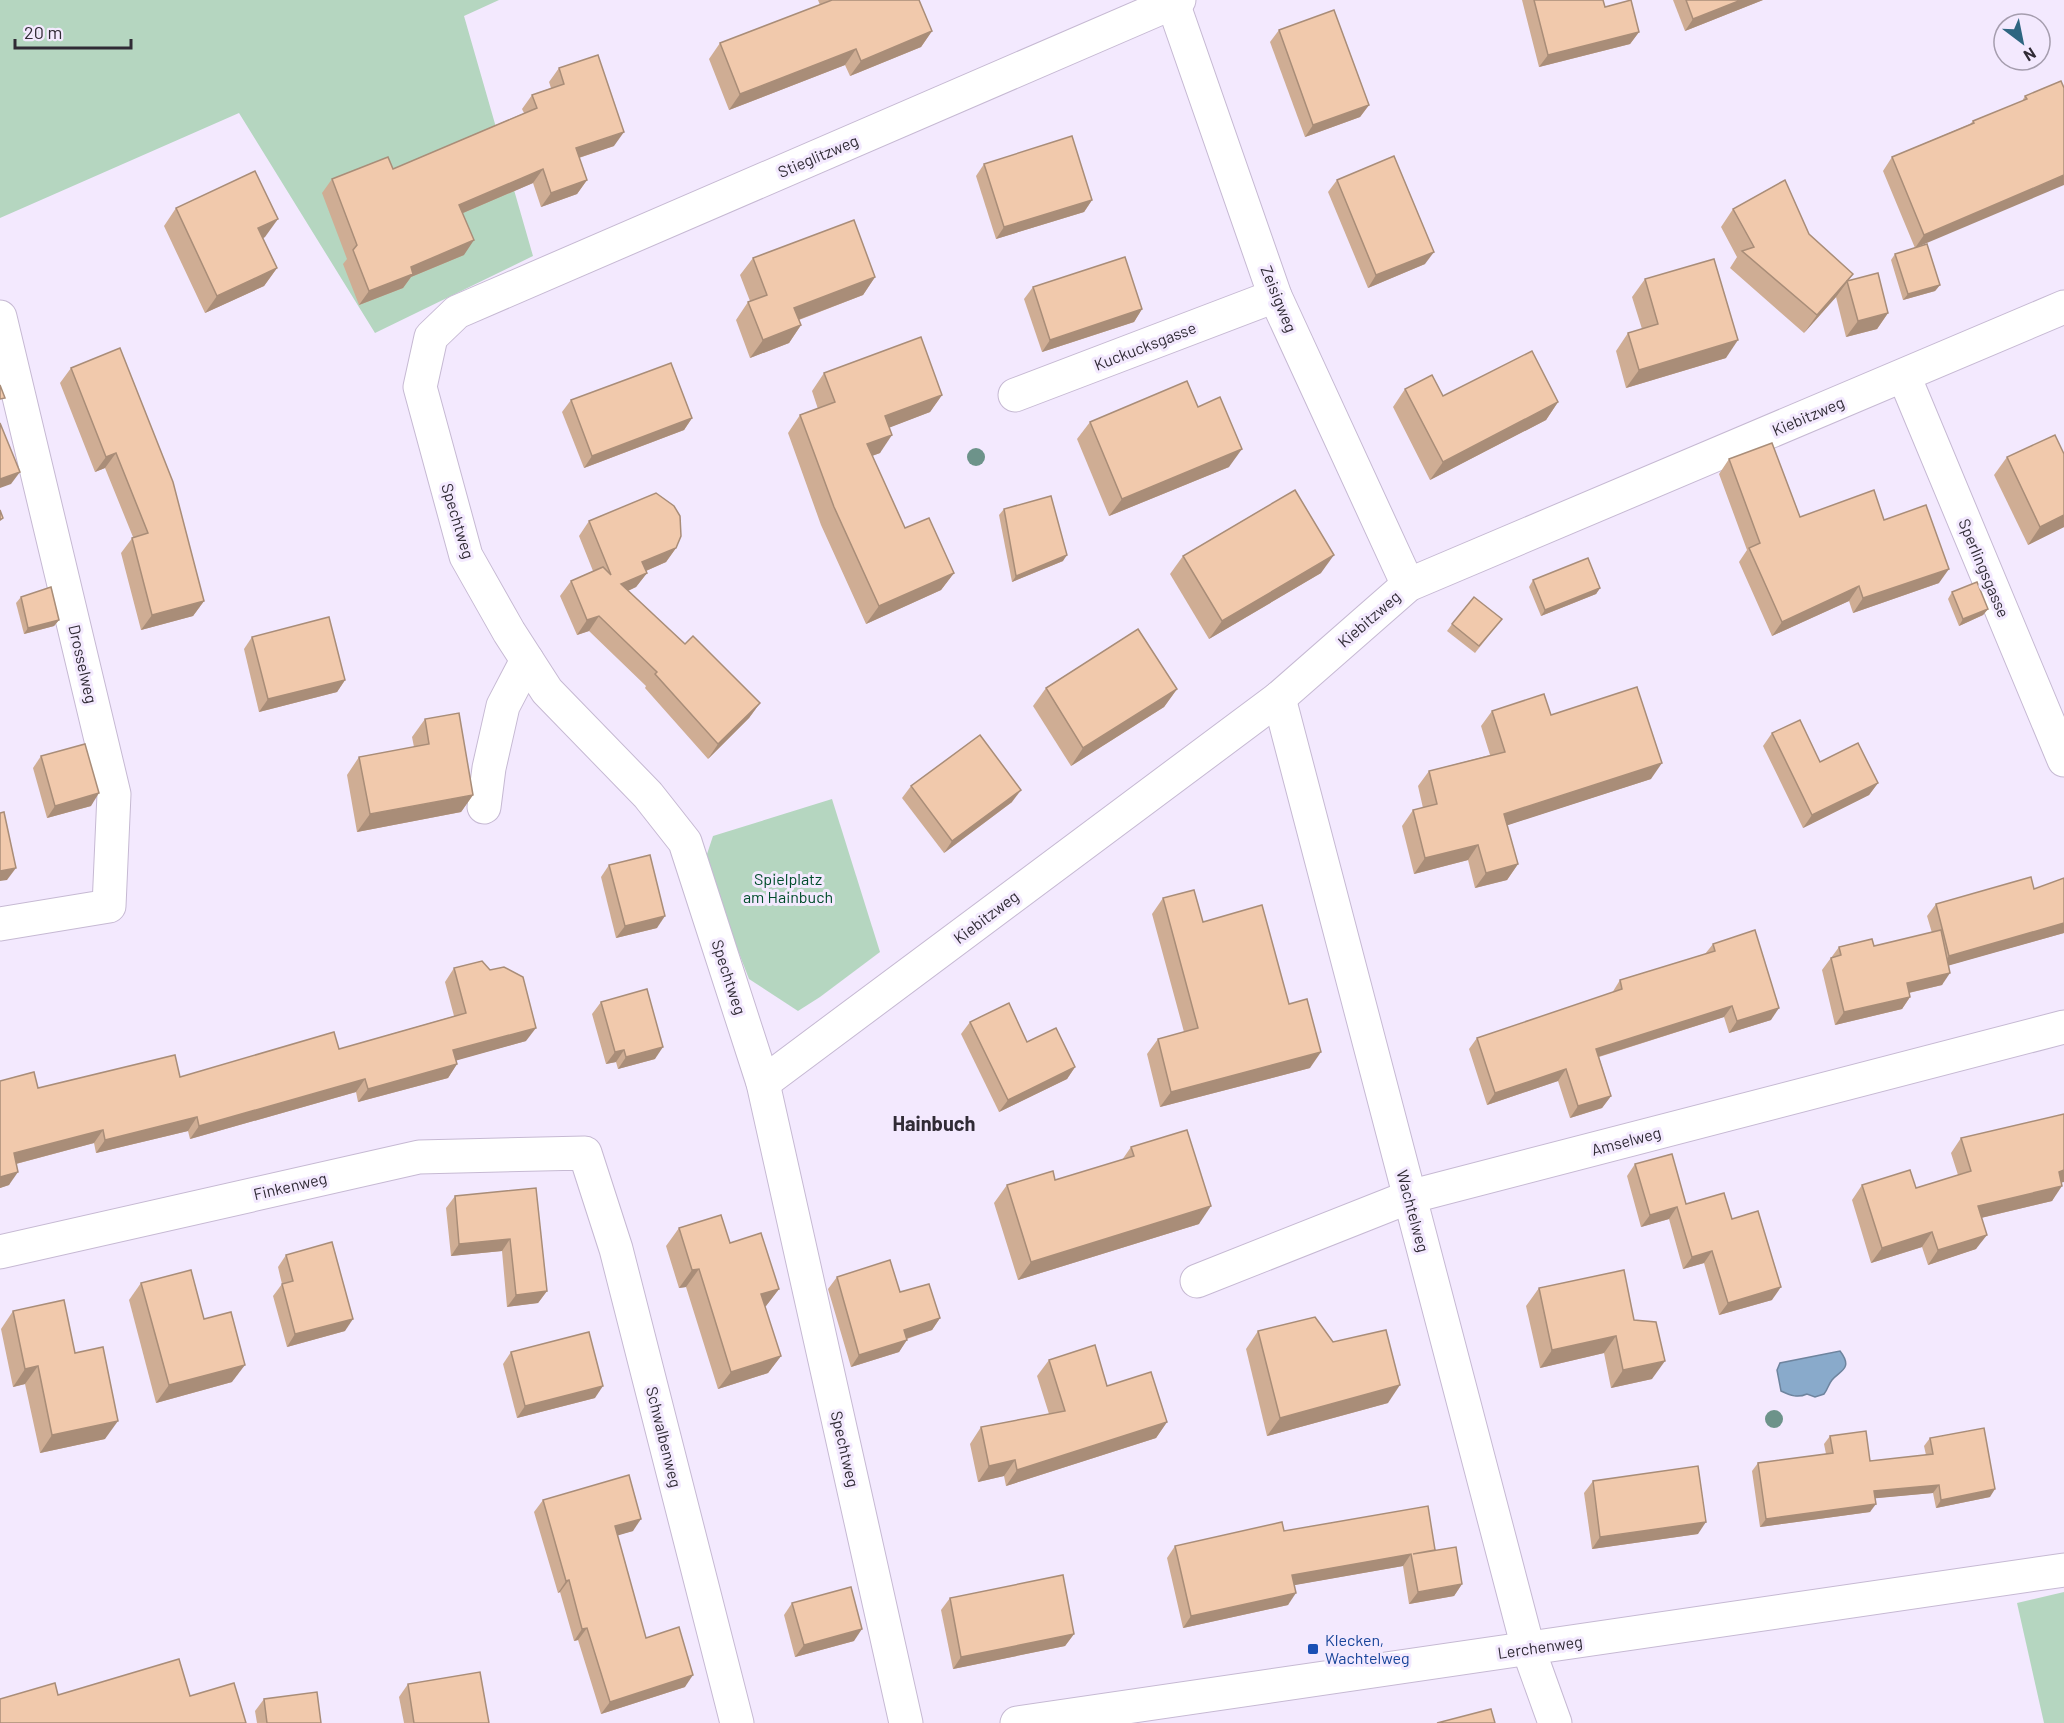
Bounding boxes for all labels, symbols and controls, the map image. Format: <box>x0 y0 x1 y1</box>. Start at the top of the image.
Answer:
scale bar <box>15 12 130 50</box>
north arrow <box>1992 12 2052 72</box>
text: 20 m <box>24 21 62 43</box>
text: N <box>2021 44 2040 66</box>
street label: Stieglitzweg <box>775 130 861 181</box>
street label: Zeisigweg <box>1258 263 1301 335</box>
street label: Kuckucksgasse <box>1091 317 1198 374</box>
street label: Kiebitzweg <box>1769 392 1847 439</box>
street label: Spechtweg <box>438 481 479 561</box>
street label: Sperlingsgasse <box>1955 516 2014 620</box>
street label: Kiebitzweg <box>1334 586 1404 651</box>
street label: Drosselweg <box>65 623 102 705</box>
park label: Spielplatz am Hainbuch <box>743 869 833 906</box>
street label: Kiebitzweg <box>949 886 1022 947</box>
street label: Spechtweg <box>708 937 751 1017</box>
district label: Hainbuch <box>892 1111 976 1135</box>
street label: Amselweg <box>1589 1122 1663 1159</box>
street label: Finkenweg <box>251 1168 328 1203</box>
street label: Wachtelweg <box>1393 1168 1434 1254</box>
street label: Schwalbenweg <box>643 1384 686 1489</box>
street label: Spechtweg <box>827 1409 863 1489</box>
place label: Klecken, Wachtelweg <box>1325 1630 1410 1667</box>
street label: Lerchenweg <box>1496 1631 1584 1662</box>
marker: Klecken, Wachtelweg <box>1306 1642 1320 1656</box>

